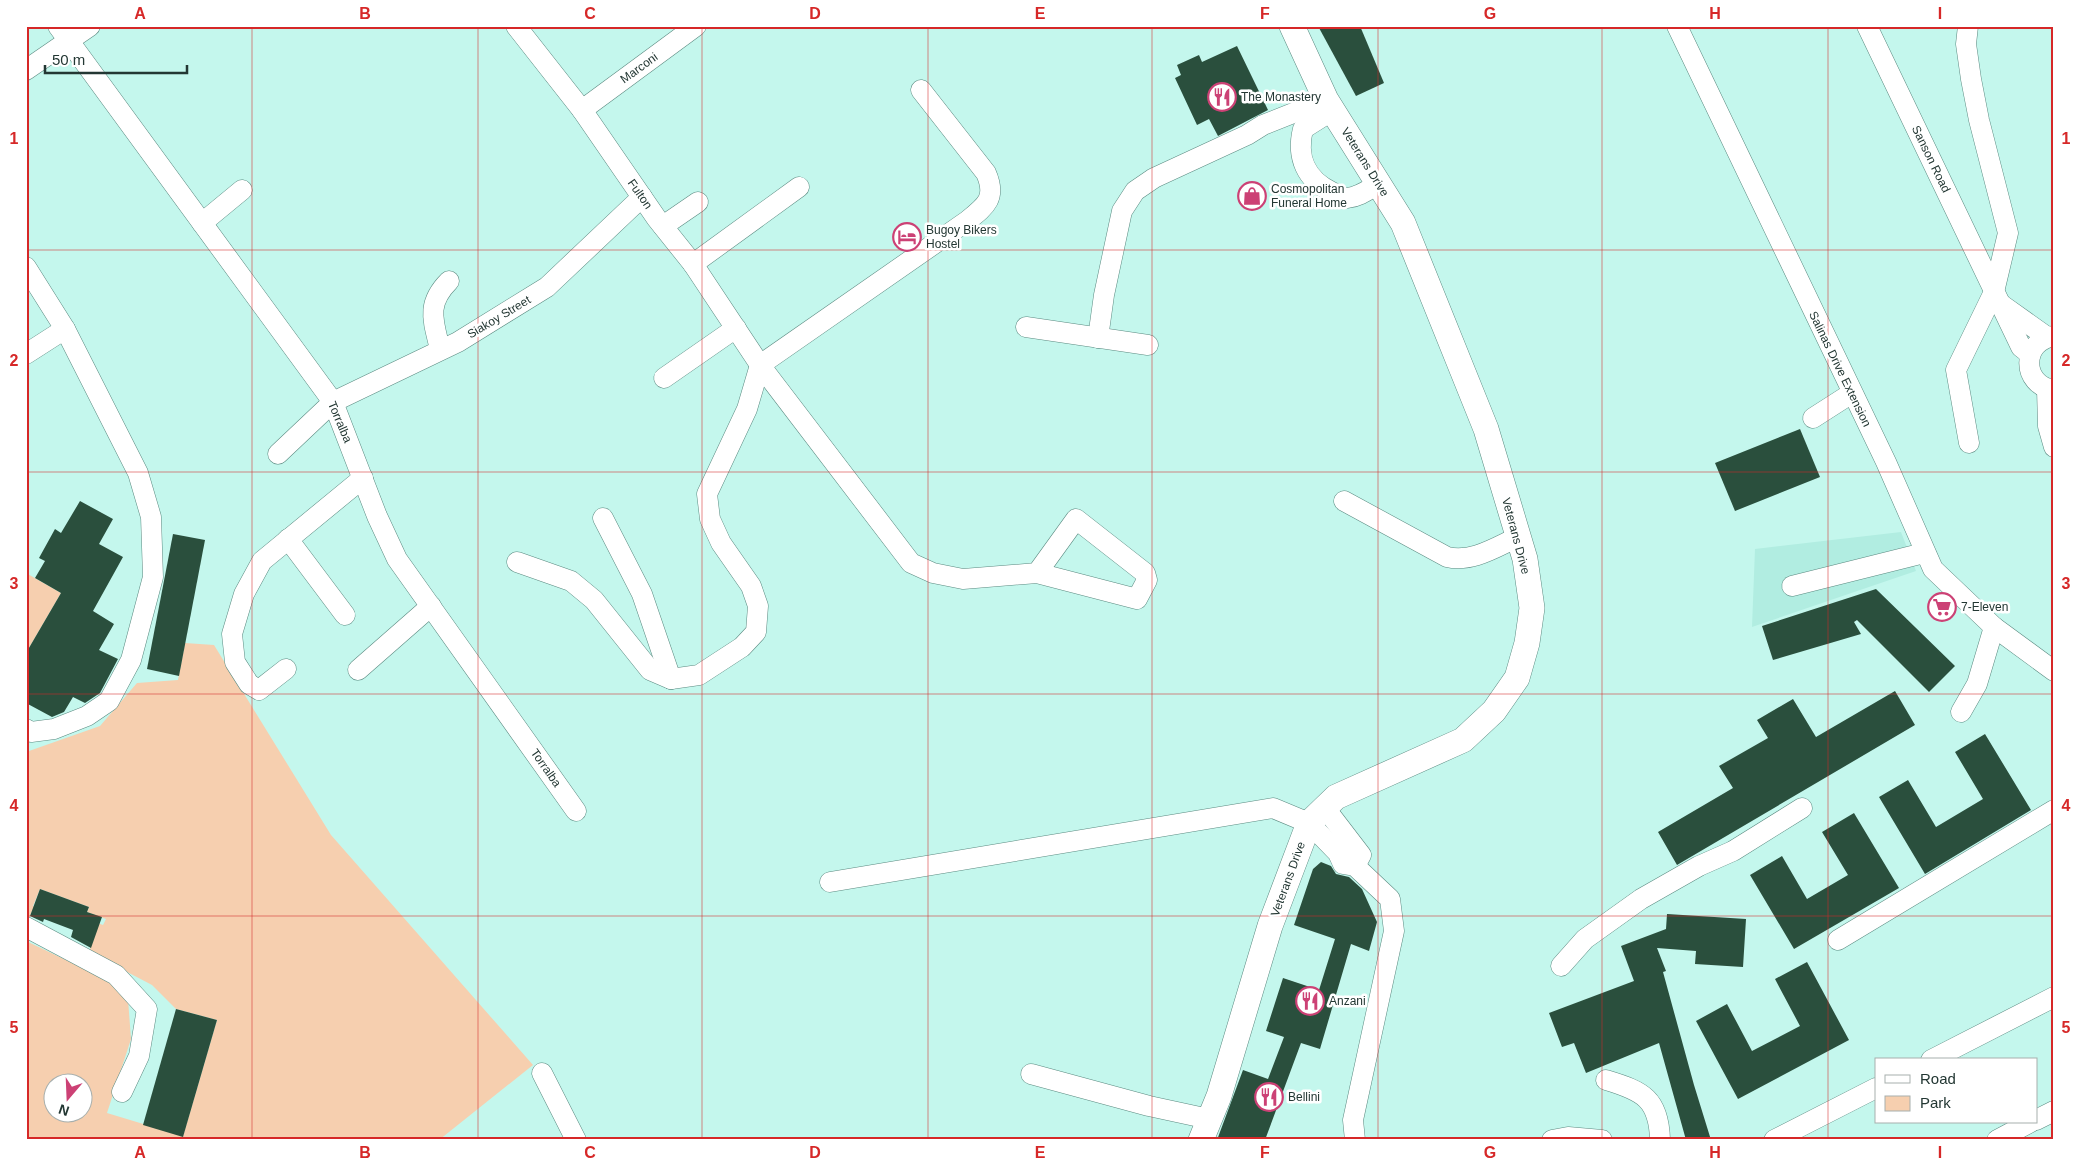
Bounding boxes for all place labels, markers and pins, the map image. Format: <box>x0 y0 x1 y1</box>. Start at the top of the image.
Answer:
restaurant icon: The Monastery <box>1207 82 1237 112</box>
place label: The Monastery <box>1241 90 1321 104</box>
shop icon: Cosmopolitan Funeral Home <box>1237 181 1267 211</box>
place label: Cosmopolitan Funeral Home <box>1271 182 1347 210</box>
hotel icon: Bugoy Bikers Hostel <box>892 222 922 252</box>
place label: Bugoy Bikers Hostel <box>926 223 997 251</box>
supermarket icon: 7-Eleven <box>1927 592 1957 622</box>
place label: 7-Eleven <box>1961 600 2008 614</box>
restaurant icon: Anzani <box>1295 986 1325 1016</box>
place label: Anzani <box>1329 994 1366 1008</box>
restaurant icon: Bellini <box>1254 1082 1284 1112</box>
place label: Bellini <box>1288 1090 1320 1104</box>

